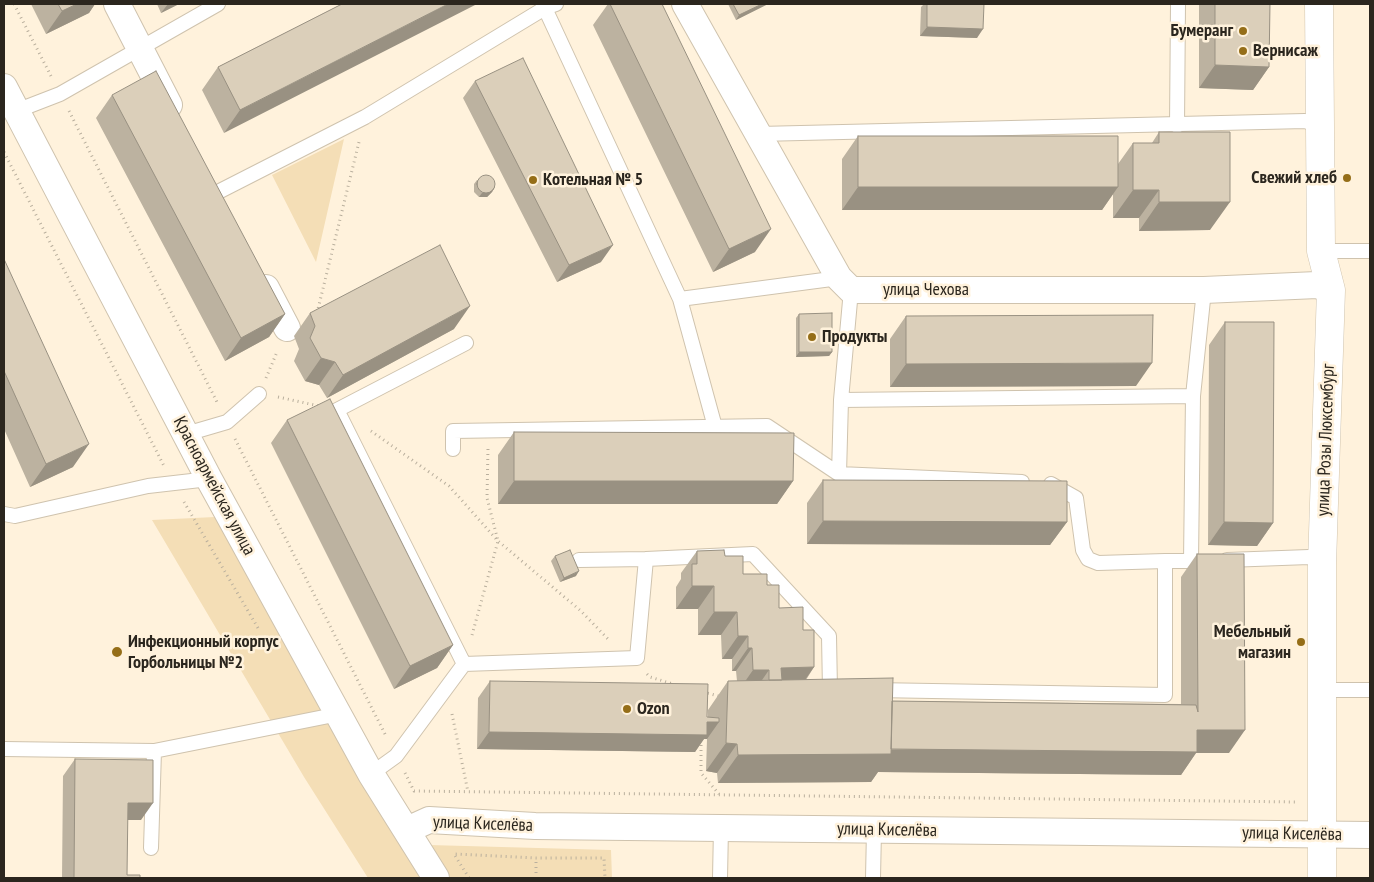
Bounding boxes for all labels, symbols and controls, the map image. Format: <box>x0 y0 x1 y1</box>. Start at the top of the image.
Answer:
place label: Бумеранг <box>1171 20 1233 42</box>
marker: Бумеранг <box>1237 25 1249 37</box>
place label: Вернисаж <box>1253 40 1318 62</box>
marker: Вернисаж <box>1237 45 1249 57</box>
place label: Свежий хлеб <box>1251 167 1337 189</box>
place label: Котельная № 5 <box>543 169 643 191</box>
marker: Свежий хлеб <box>1341 172 1353 184</box>
marker: Котельная № 5 <box>527 174 539 186</box>
street label: улица Чехова <box>883 279 969 301</box>
place label: Продукты <box>822 326 887 348</box>
marker: Продукты <box>806 331 818 343</box>
street label: улица Розы Люксембург <box>1313 363 1339 517</box>
street label: Красноармейская улица <box>168 413 260 559</box>
place label: Мебельный магазин <box>1214 621 1291 664</box>
place label: Инфекционный корпус Горбольницы №2 <box>128 631 279 674</box>
marker: Мебельный магазин <box>1295 636 1307 648</box>
marker: Инфекционный корпус Горбольницы №2 <box>110 645 124 659</box>
place label: Ozon <box>637 698 670 720</box>
marker: Ozon <box>621 703 633 715</box>
street label: улица Киселёва <box>433 811 533 837</box>
street label: улица Киселёва <box>837 818 937 842</box>
street label: улица Киселёва <box>1242 822 1342 846</box>

